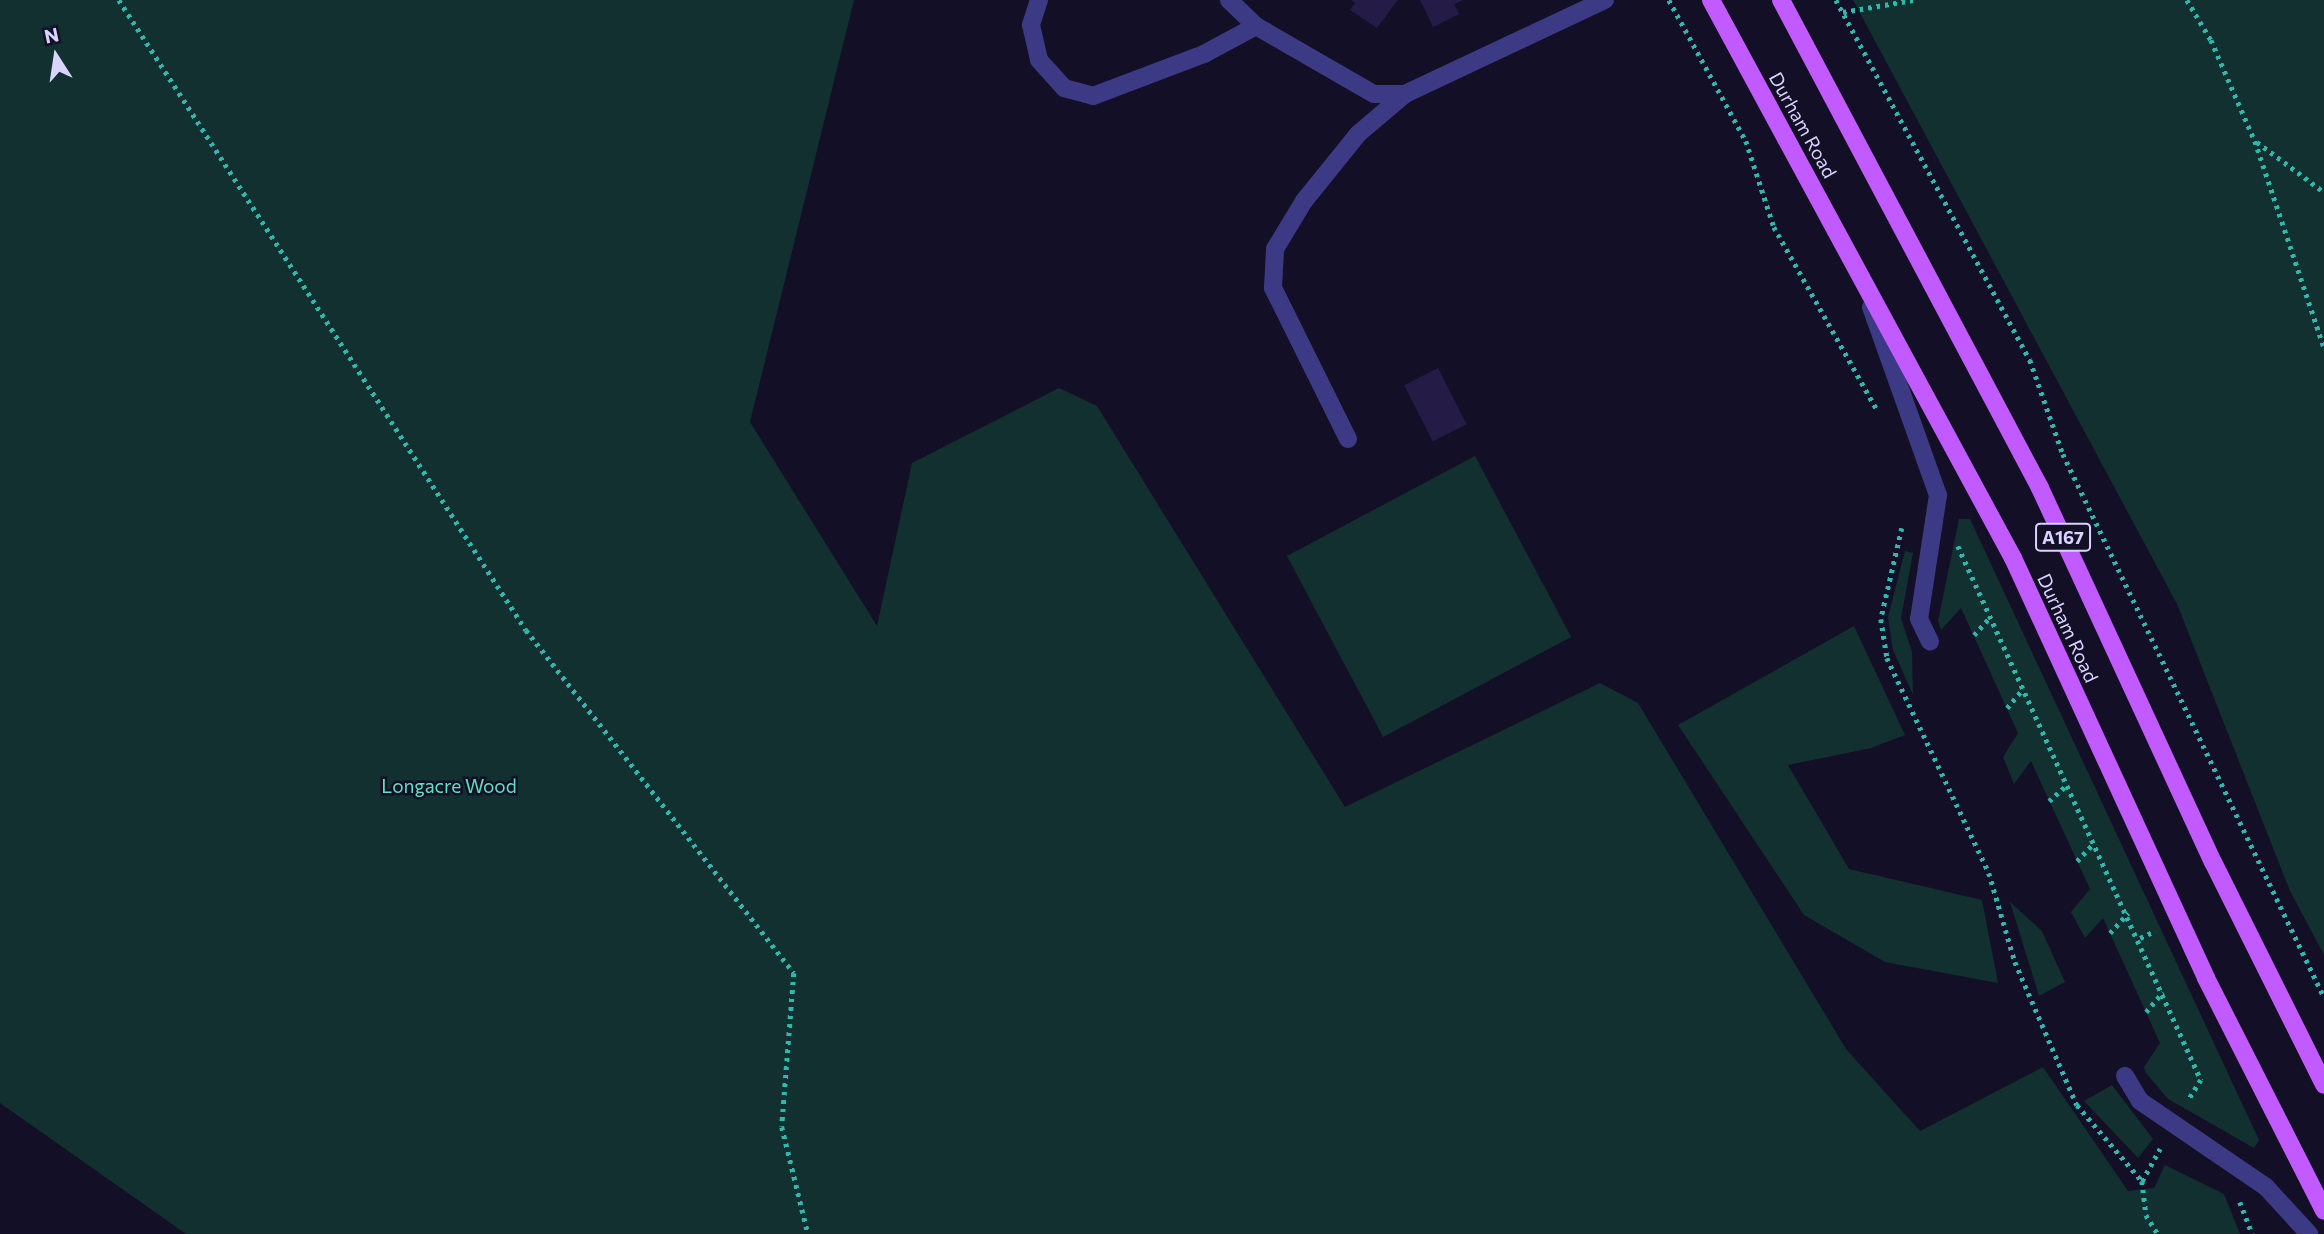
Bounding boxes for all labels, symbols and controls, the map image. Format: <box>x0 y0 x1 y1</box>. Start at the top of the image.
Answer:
north arrow <box>21 21 91 91</box>
text: N <box>42 22 61 48</box>
street label: Durham Road <box>1765 68 1841 182</box>
road number: A167 <box>2035 522 2091 552</box>
street label: Durham Road <box>2033 570 2103 686</box>
park label: Longacre Wood <box>381 775 517 797</box>

